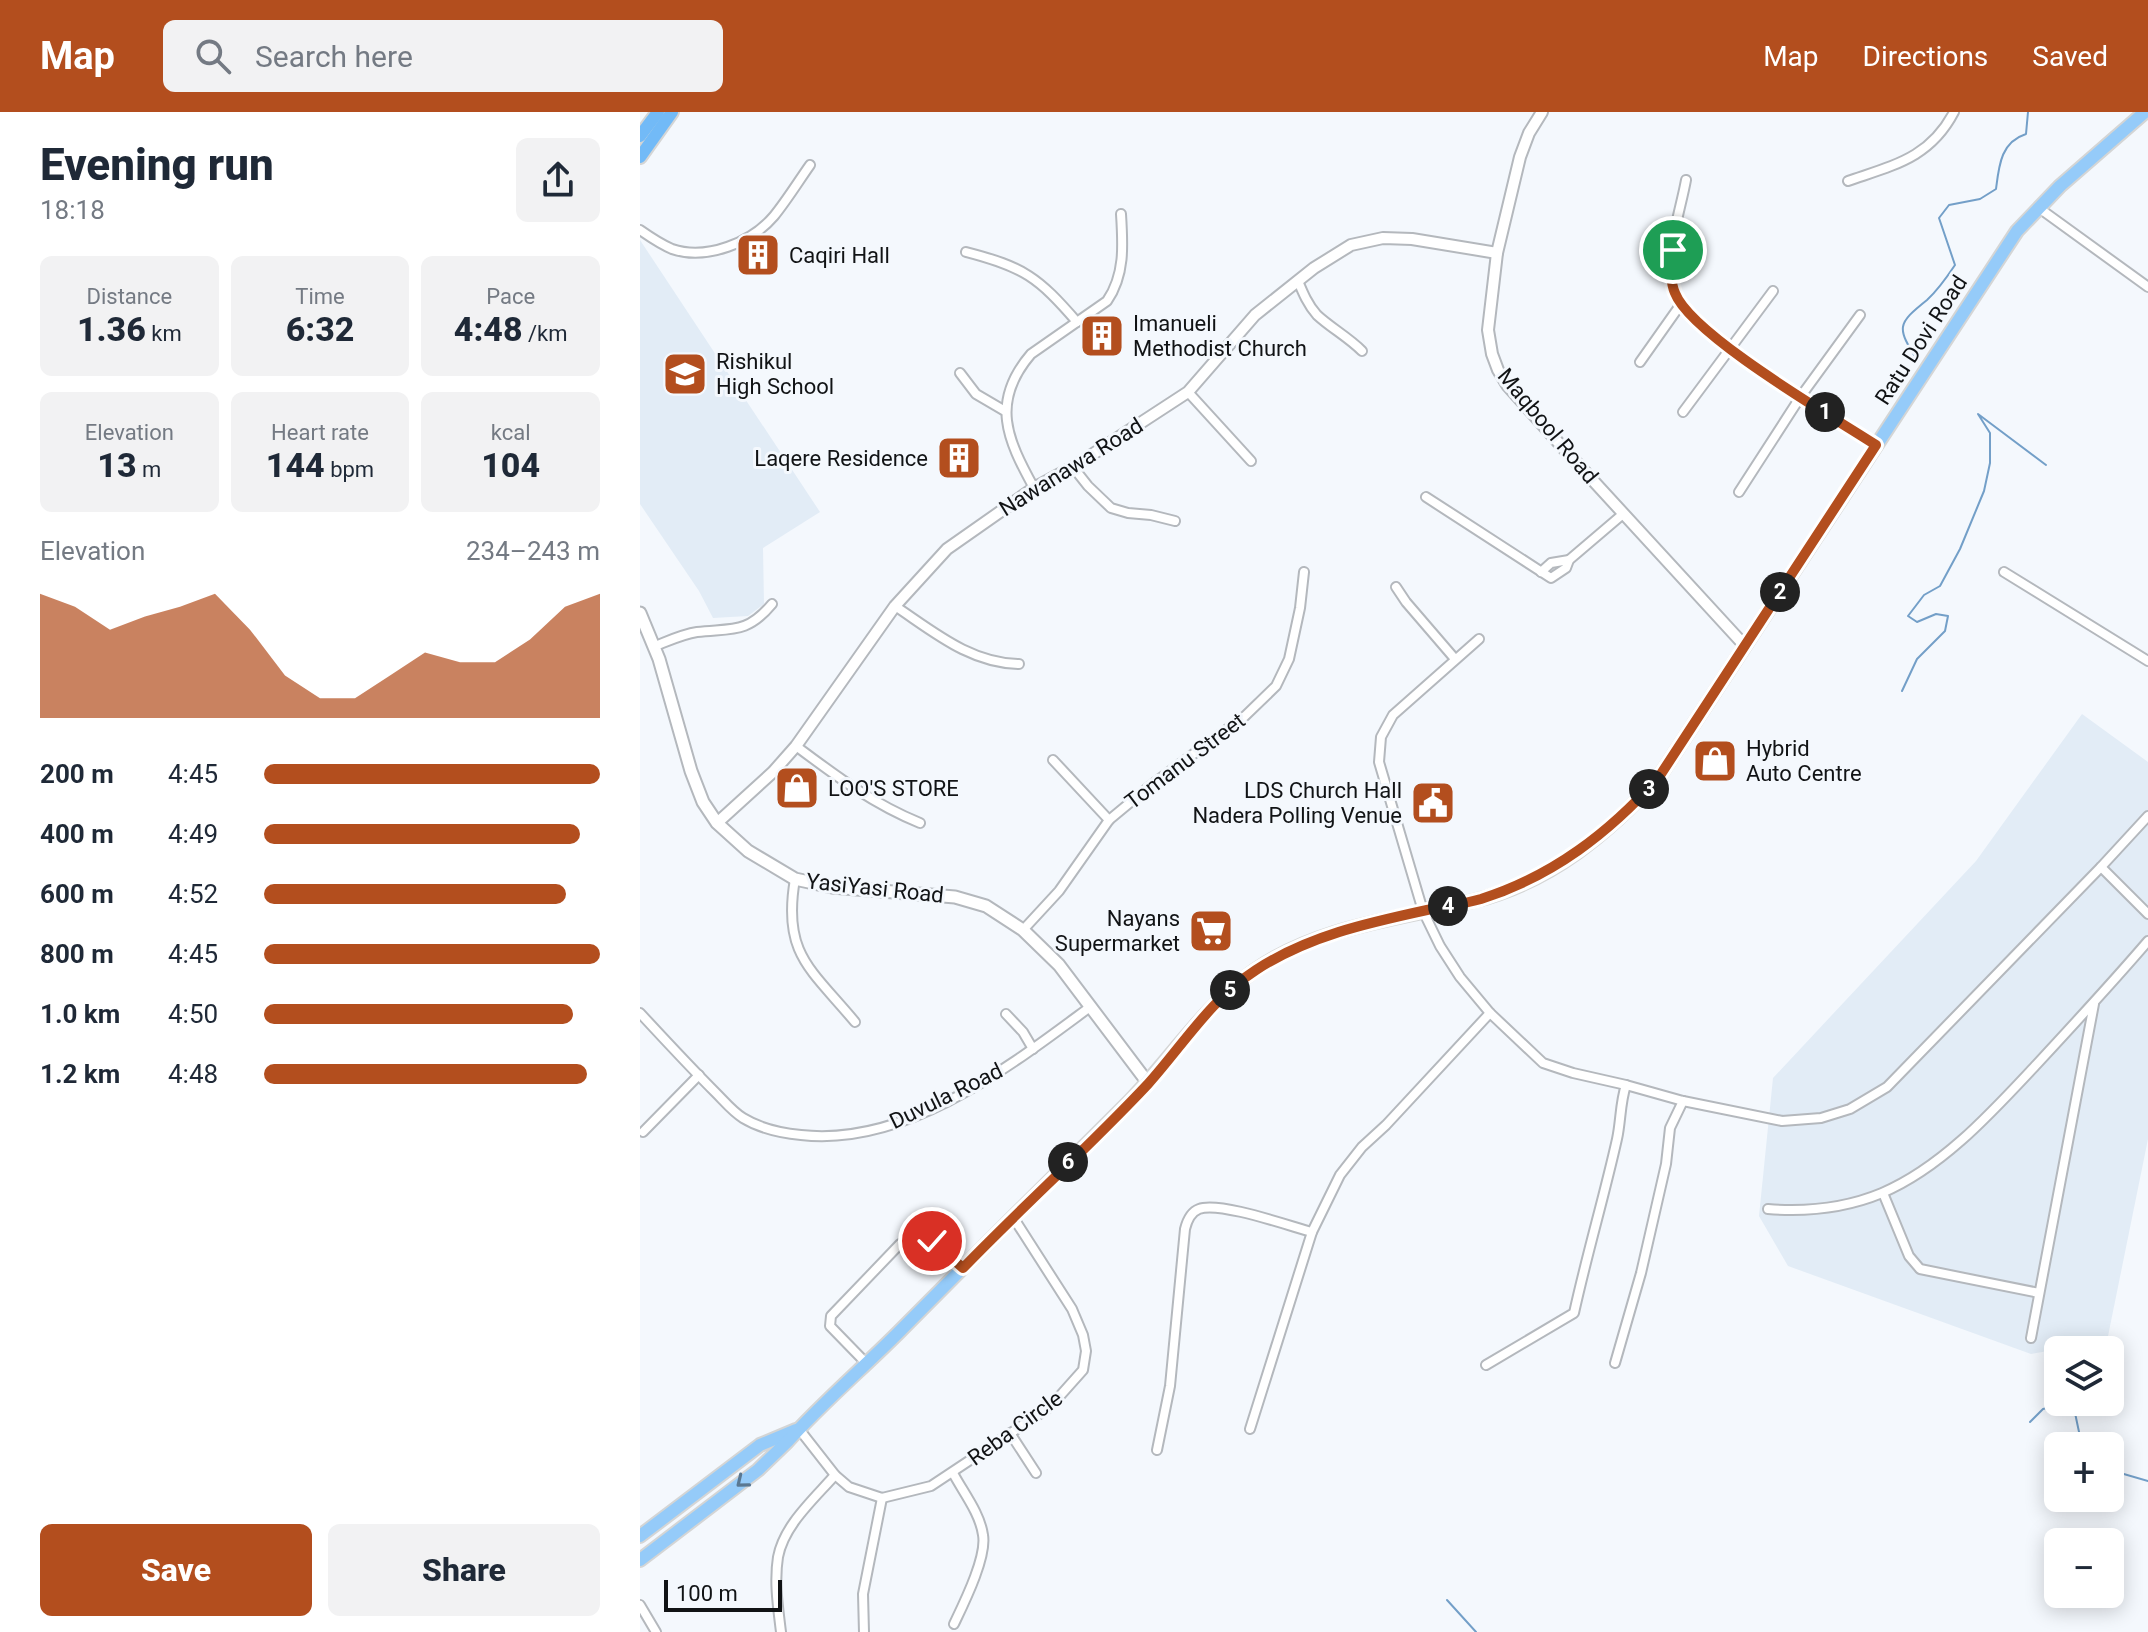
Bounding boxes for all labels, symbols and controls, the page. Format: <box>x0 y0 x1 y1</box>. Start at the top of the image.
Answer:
search box <box>163 20 723 92</box>
text: Map <box>40 34 115 78</box>
icon: search <box>191 34 235 78</box>
text: Search here <box>255 39 413 74</box>
text: Map <box>1763 40 1819 73</box>
text: Directions <box>1863 40 1988 73</box>
text: Saved <box>2032 40 2108 73</box>
button: share <box>516 138 600 222</box>
text: Evening run <box>40 139 274 191</box>
text: 18:18 <box>40 195 105 225</box>
pin <box>1639 216 1707 284</box>
icon: arrive <box>1651 228 1695 272</box>
building icon: Caqiri Hall <box>734 231 782 279</box>
place label: Caqiri Hall <box>789 243 890 268</box>
street label: Ratu Dovi Road <box>1870 271 1972 409</box>
text: Distance <box>87 284 172 309</box>
text: Time <box>295 284 345 309</box>
text: Pace <box>486 284 535 309</box>
text: 1.36 <box>77 309 146 349</box>
text: 6:32 <box>286 309 354 349</box>
text: 4:48 <box>454 309 523 349</box>
place label: Imanueli Methodist Church <box>1133 311 1307 361</box>
building icon: Imanueli Methodist Church <box>1078 312 1126 360</box>
text: km <box>146 321 182 346</box>
text: /km <box>523 321 568 346</box>
place label: Rishikul High School <box>716 349 834 399</box>
school or university icon: Rishikul High School <box>661 350 709 398</box>
street label: Maqbool Road <box>1493 363 1603 489</box>
pin: 1 <box>1805 392 1845 432</box>
text: 1 <box>1819 399 1831 424</box>
street label: Nawanawa Road <box>995 413 1147 521</box>
text: Elevation <box>85 420 174 445</box>
text: Heart rate <box>271 420 369 445</box>
text: kcal <box>491 420 531 445</box>
building icon: Laqere Residence <box>935 434 983 482</box>
text: 13 <box>97 445 137 485</box>
text: 144 <box>266 445 325 485</box>
text: 104 <box>481 445 540 485</box>
place label: Laqere Residence <box>754 446 928 471</box>
text: m <box>137 457 161 482</box>
text: bpm <box>325 457 374 482</box>
text: Elevation <box>40 536 145 566</box>
text: 234–243 m <box>466 536 600 566</box>
pin: 2 <box>1760 572 1800 612</box>
text: 2 <box>1774 579 1786 604</box>
street label: Tomanu Street <box>1120 708 1250 814</box>
place label: Hybrid Auto Centre <box>1746 736 1862 786</box>
shop icon: Hybrid Auto Centre <box>1691 737 1739 785</box>
text: 200 m <box>40 759 114 789</box>
text: 4:45 <box>168 759 218 789</box>
shop icon: LOO'S STORE <box>773 764 821 812</box>
pin: 3 <box>1629 769 1669 809</box>
place label: LOO'S STORE <box>828 776 959 801</box>
text: 3 <box>1643 776 1655 801</box>
place label: LDS Church Hall Nadera Polling Venue <box>1192 778 1402 828</box>
public building icon: LDS Church Hall Nadera Polling Venue <box>1409 779 1457 827</box>
text: 400 m <box>40 819 114 849</box>
text: 4:49 <box>168 819 218 849</box>
street label: YasiYasi Road <box>805 868 945 908</box>
text: 600 m <box>40 879 114 909</box>
text: 4:52 <box>168 879 218 909</box>
pin: 4 <box>1428 886 1468 926</box>
text: 4 <box>1442 893 1454 918</box>
place label: Nayans Supermarket <box>1055 906 1180 956</box>
supermarket icon: Nayans Supermarket <box>1187 907 1235 955</box>
text: 800 m <box>40 939 114 969</box>
text: 4:45 <box>168 939 218 969</box>
pin: 5 <box>1210 970 1250 1010</box>
text: 5 <box>1224 977 1236 1002</box>
text: 1.0 km <box>40 999 120 1029</box>
text: 4:50 <box>168 999 218 1029</box>
street label: Duvula Road <box>885 1058 1007 1134</box>
text: 1.2 km <box>40 1059 120 1089</box>
text: 4:48 <box>168 1059 218 1089</box>
pin: 6 <box>1048 1142 1088 1182</box>
text: 6 <box>1062 1149 1074 1174</box>
pin <box>898 1207 966 1275</box>
icon: check <box>910 1219 954 1263</box>
map controls <box>2044 1336 2124 1608</box>
button: layers <box>2044 1336 2124 1416</box>
street label: Reba Circle <box>963 1385 1067 1471</box>
button: + <box>2044 1432 2124 1512</box>
one-way arrow <box>736 1473 751 1487</box>
button: Save <box>40 1524 312 1616</box>
button: Share <box>328 1524 600 1616</box>
button: − <box>2044 1528 2124 1608</box>
scale bar <box>664 1576 782 1612</box>
text: 100 m <box>676 1581 738 1606</box>

